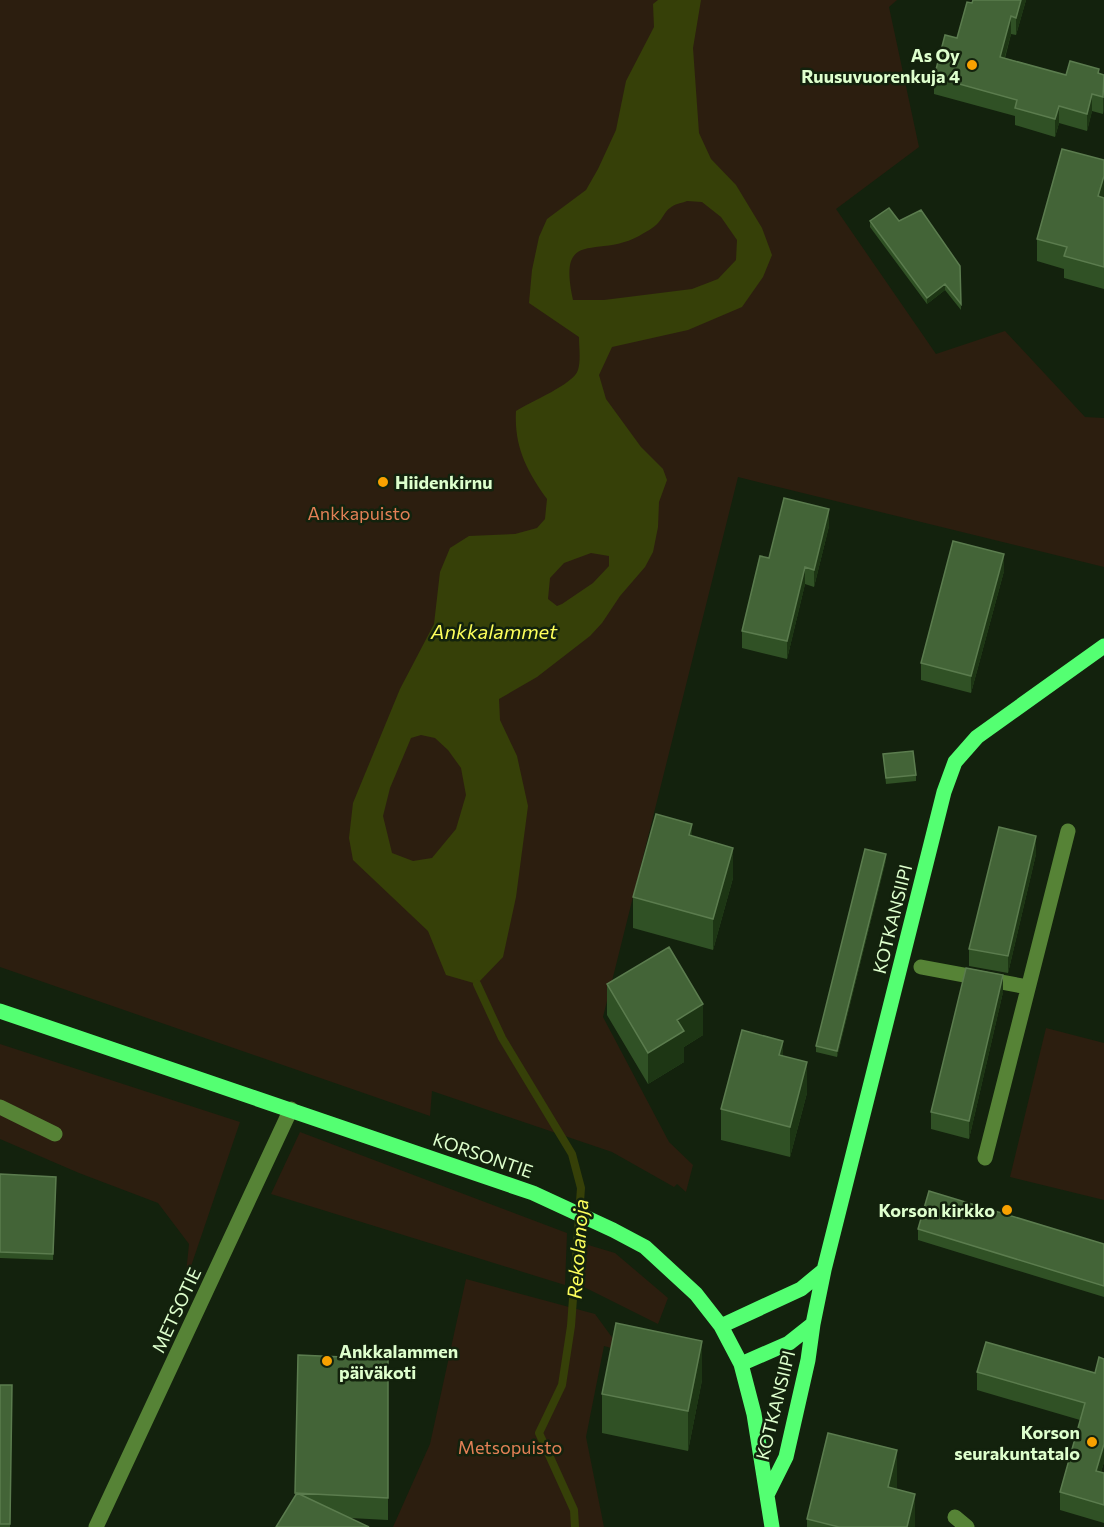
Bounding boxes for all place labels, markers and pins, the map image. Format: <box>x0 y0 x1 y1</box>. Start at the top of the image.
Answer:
place label: As Oy Ruusuvuorenkuja 4 <box>801 44 960 87</box>
marker: As Oy Ruusuvuorenkuja 4 <box>965 58 979 72</box>
place label: Hiidenkirnu <box>395 471 492 493</box>
marker: Hiidenkirnu <box>376 475 390 489</box>
place label: Korson kirkko <box>879 1199 995 1221</box>
marker: Korson kirkko <box>1000 1203 1014 1217</box>
place label: Ankkalammen päiväkoti <box>339 1340 458 1383</box>
marker: Ankkalammen päiväkoti <box>320 1354 334 1368</box>
place label: Korson seurakuntatalo <box>954 1421 1080 1464</box>
marker: Korson seurakuntatalo <box>1085 1435 1099 1449</box>

